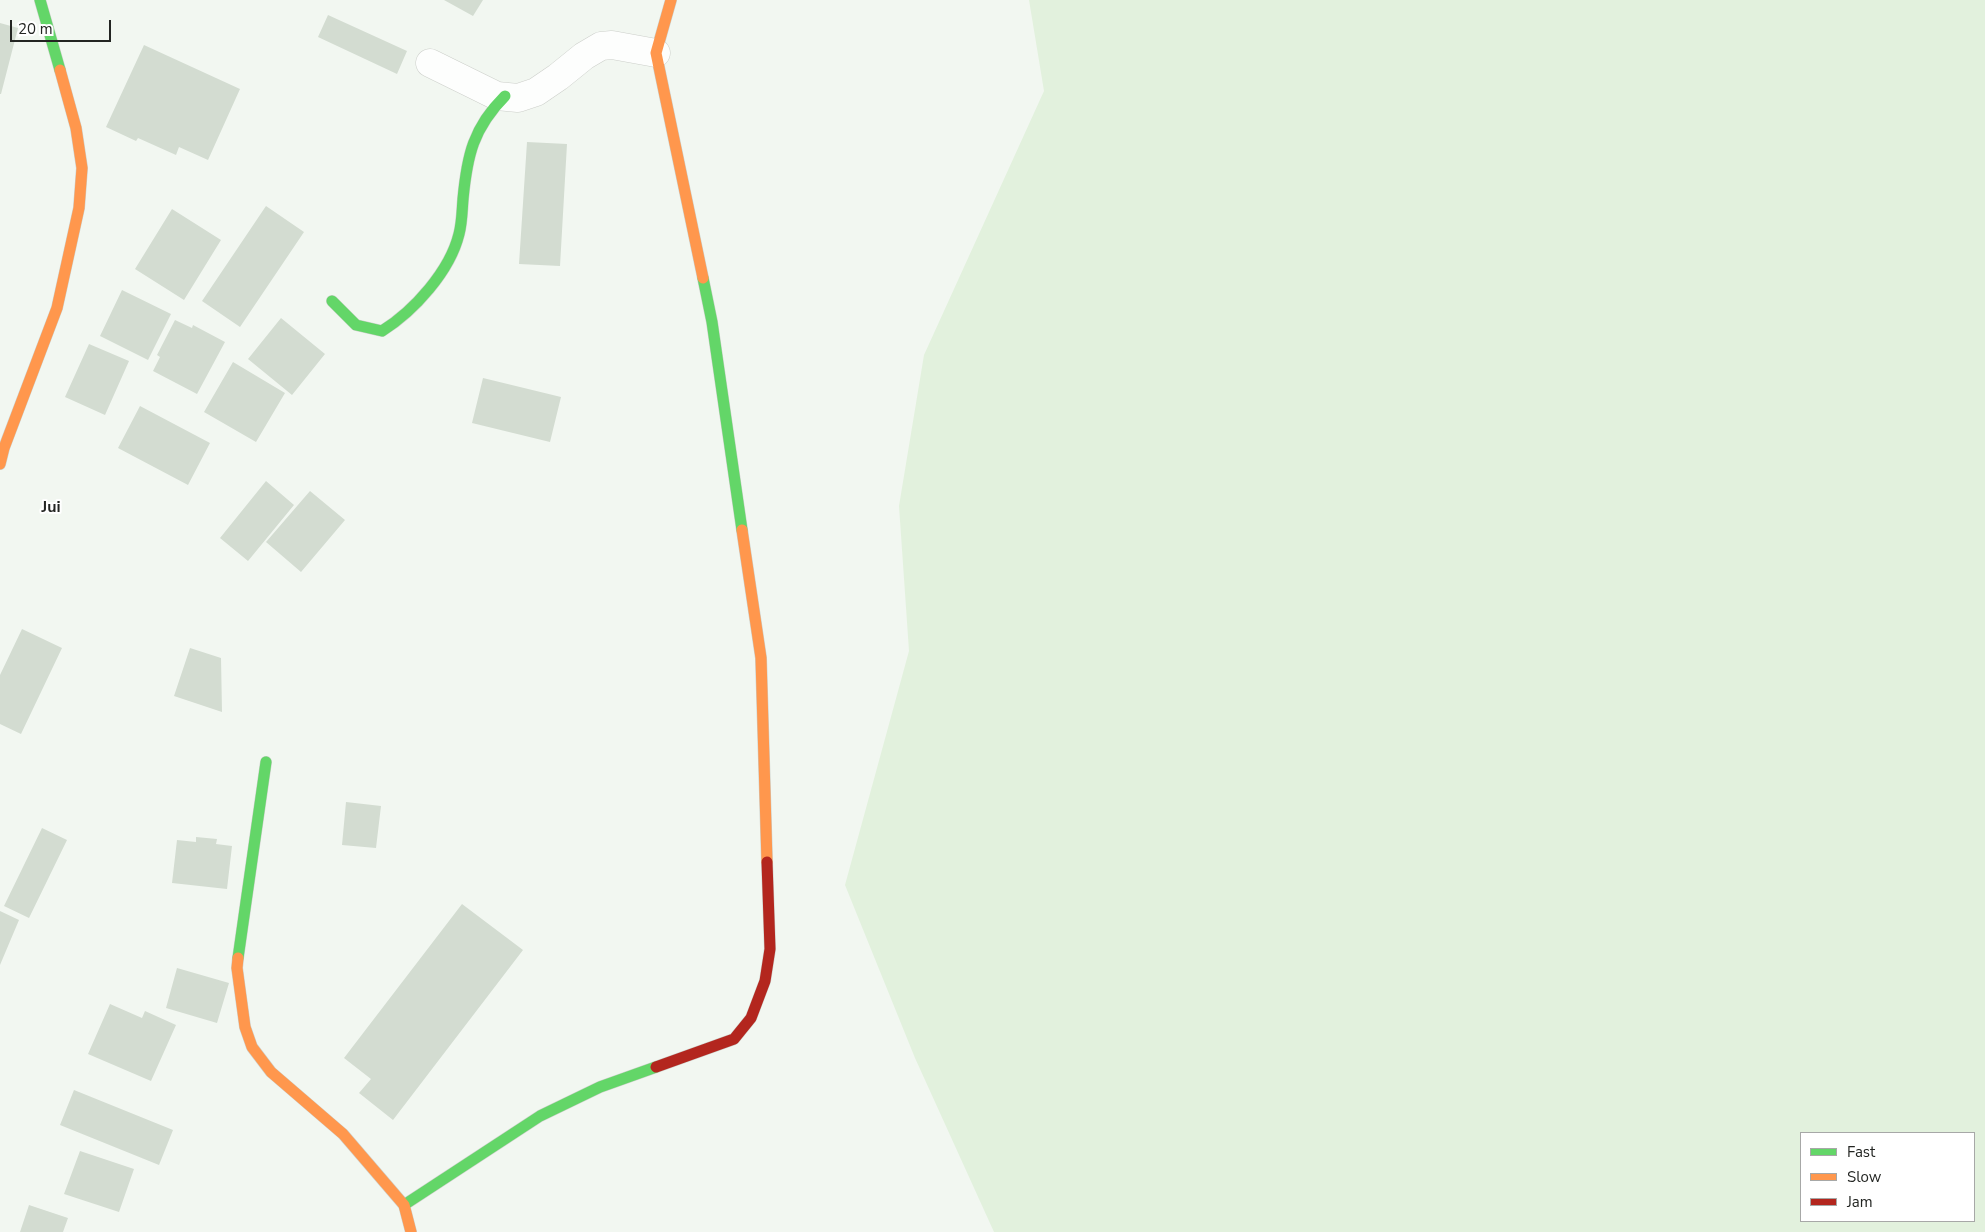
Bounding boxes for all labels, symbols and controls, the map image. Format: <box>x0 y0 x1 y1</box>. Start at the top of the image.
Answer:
scale bar <box>12 10 114 42</box>
text: 20 m <box>18 19 53 39</box>
district label: Jui <box>41 498 61 518</box>
legend <box>1800 1132 1975 1222</box>
text: Fast <box>1847 1142 1875 1162</box>
text: Slow <box>1847 1167 1881 1187</box>
text: Jam <box>1847 1192 1873 1212</box>

